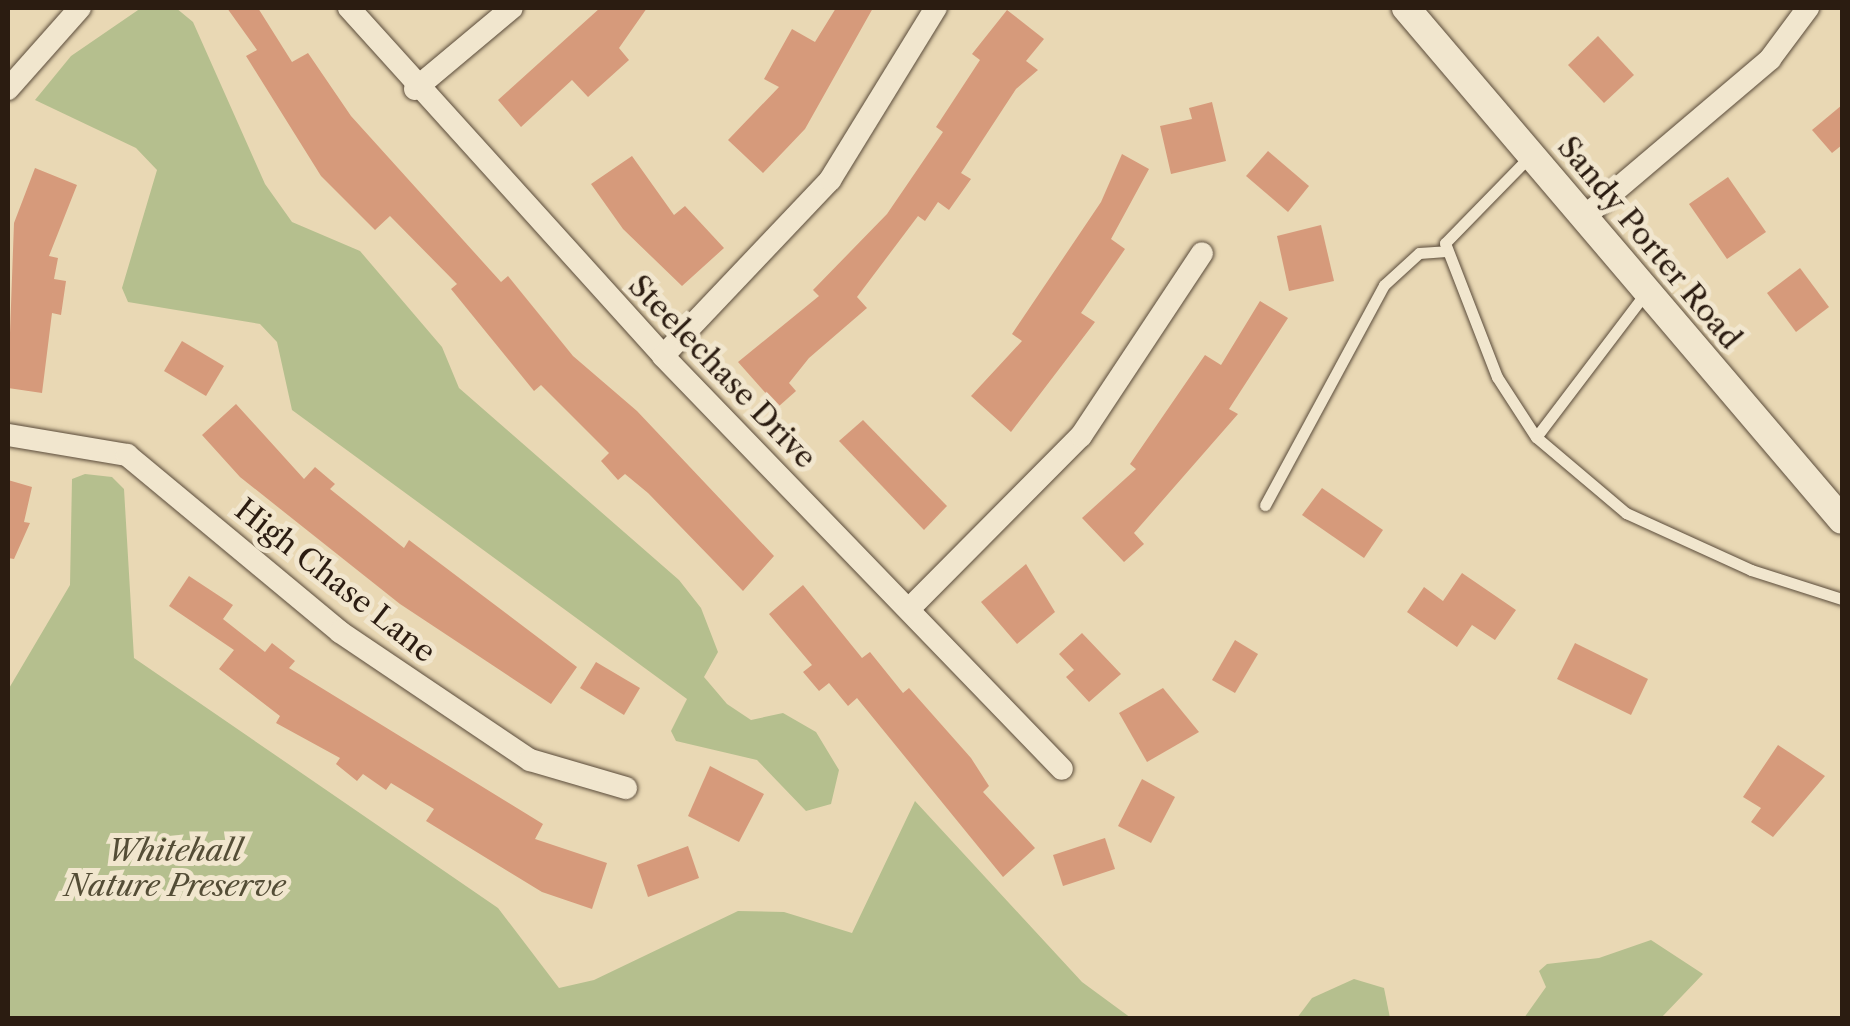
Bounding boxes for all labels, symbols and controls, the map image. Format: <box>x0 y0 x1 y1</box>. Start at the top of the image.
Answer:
street label: Sandy Porter Road <box>1549 129 1749 357</box>
street label: Steelechase Drive <box>621 268 823 476</box>
street label: High Chase Lane <box>228 492 442 670</box>
park label: Whitehall Nature Preserve <box>64 833 286 904</box>

